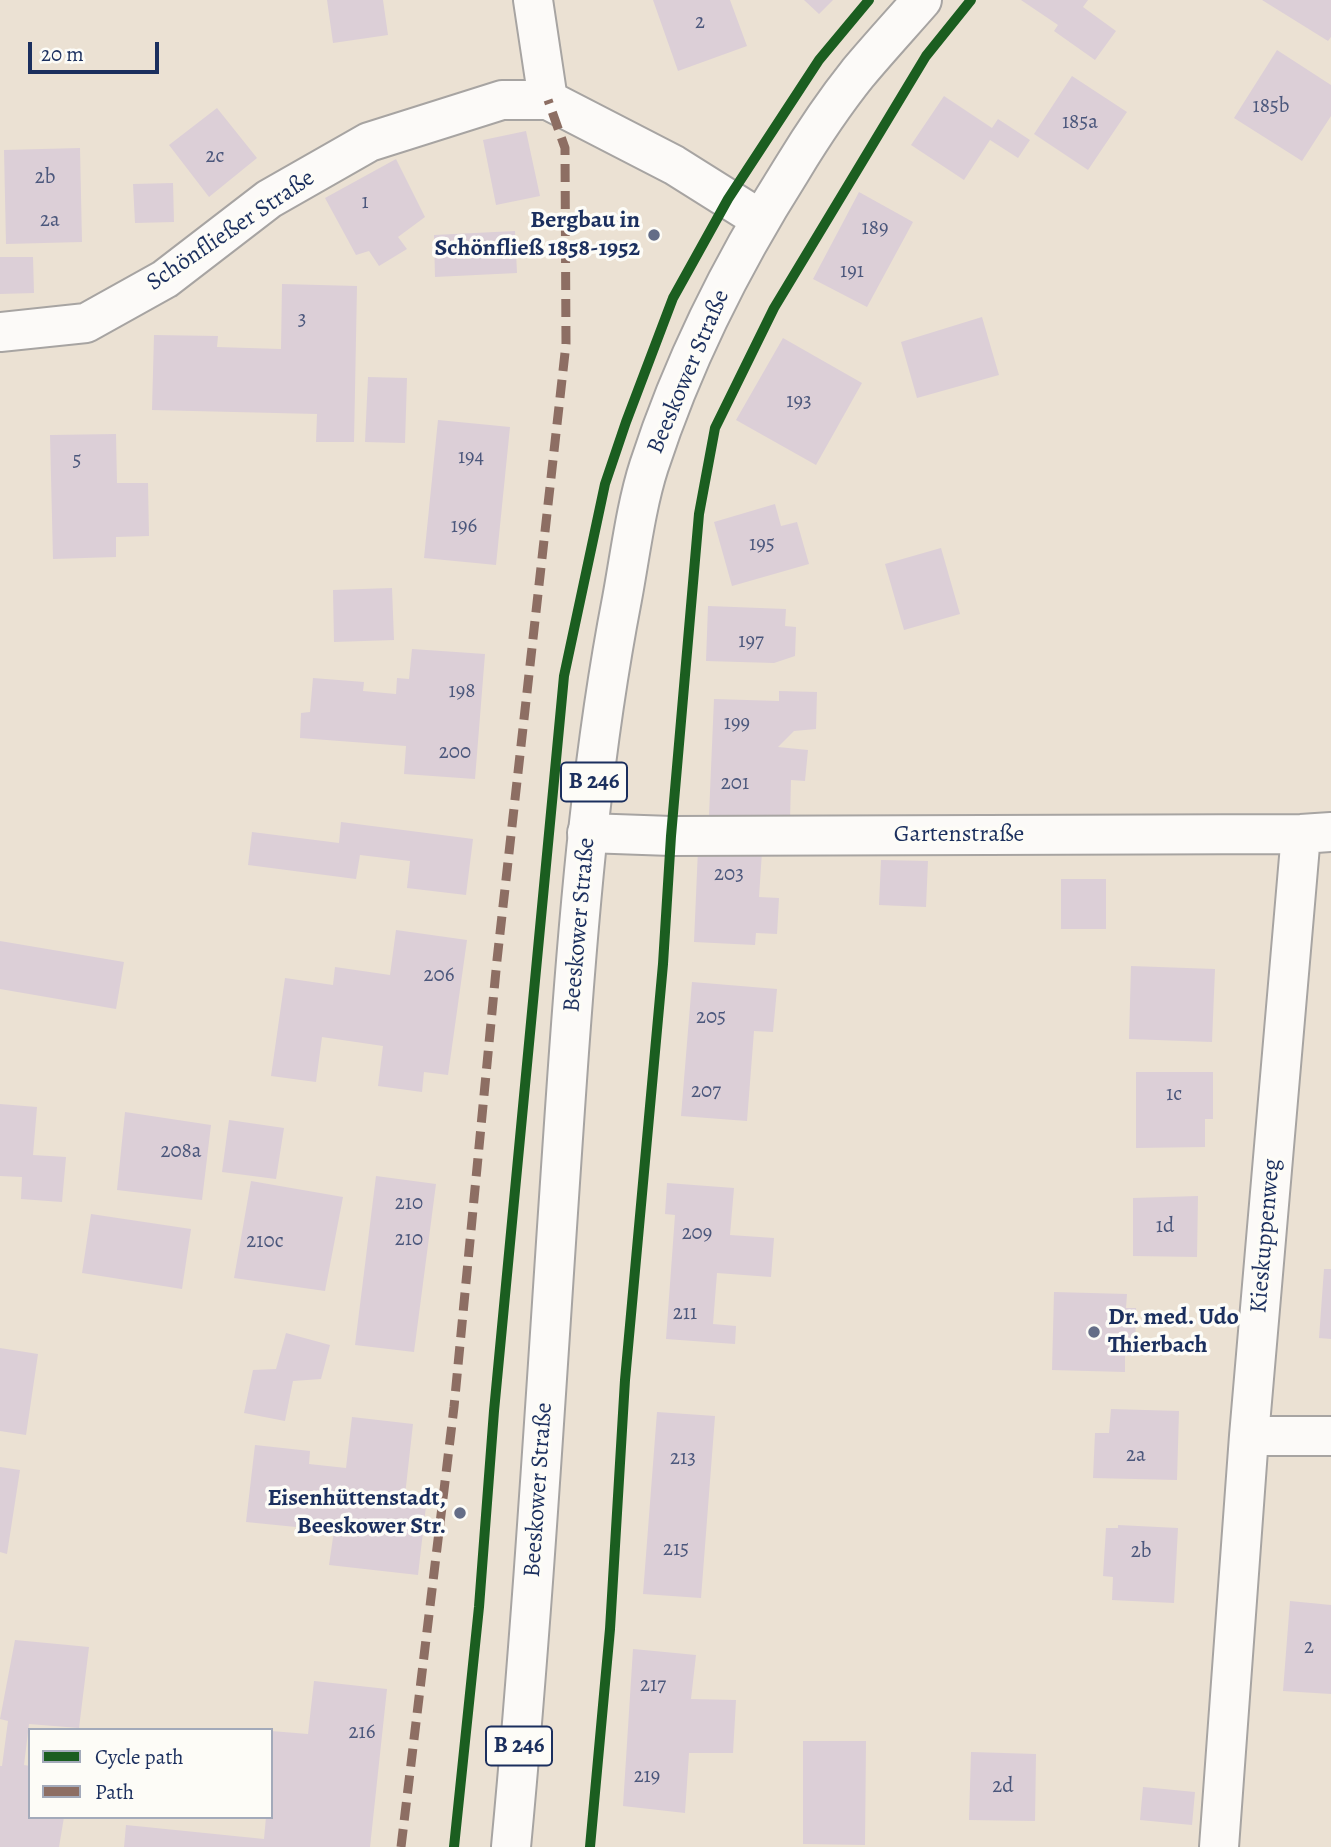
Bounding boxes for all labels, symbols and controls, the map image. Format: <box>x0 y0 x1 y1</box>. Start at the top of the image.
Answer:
house number: 2 <box>695 10 705 36</box>
scale bar <box>32 28 163 72</box>
text: 20 m <box>41 40 84 68</box>
house number: 185b <box>1252 94 1290 120</box>
house number: 185a <box>1062 110 1098 136</box>
house number: 2c <box>206 144 224 170</box>
street label: Schönfließer Straße <box>142 164 320 298</box>
house number: 2b <box>35 165 55 191</box>
house number: 1 <box>361 190 369 216</box>
place label: Bergbau in Schönfließ 1858-1952 <box>435 207 640 263</box>
house number: 2a <box>40 208 60 234</box>
house number: 189 <box>862 216 888 242</box>
marker: Bergbau in Schönfließ 1858-1952 <box>646 227 662 243</box>
house number: 191 <box>840 259 864 285</box>
street label: Beeskower Straße <box>642 286 736 458</box>
house number: 3 <box>298 307 306 333</box>
house number: 193 <box>786 389 812 415</box>
house number: 194 <box>458 445 484 471</box>
house number: 5 <box>72 448 82 474</box>
house number: 196 <box>451 514 477 540</box>
house number: 195 <box>749 532 775 558</box>
house number: 197 <box>738 629 764 655</box>
house number: 198 <box>449 679 475 705</box>
house number: 199 <box>724 711 750 737</box>
house number: 200 <box>439 740 471 766</box>
road number: B 246 <box>561 762 627 802</box>
house number: 201 <box>721 771 749 797</box>
street label: Gartenstraße <box>894 821 1024 849</box>
street label: Beeskower Straße <box>558 836 602 1014</box>
house number: 203 <box>714 862 744 888</box>
house number: 206 <box>424 963 454 989</box>
house number: 205 <box>696 1005 726 1031</box>
house number: 207 <box>691 1079 721 1105</box>
house number: 1c <box>1166 1082 1182 1108</box>
house number: 208a <box>160 1139 202 1165</box>
street label: Kieskuppenweg <box>1245 1158 1287 1314</box>
house number: 210 <box>395 1191 423 1217</box>
house number: 1d <box>1156 1214 1174 1240</box>
house number: 209 <box>682 1221 712 1247</box>
house number: 210 <box>395 1227 423 1253</box>
house number: 210c <box>246 1229 284 1255</box>
house number: 211 <box>673 1301 697 1327</box>
place label: Dr. med. Udo Thierbach <box>1108 1304 1239 1360</box>
marker: Dr. med. Udo Thierbach <box>1086 1324 1102 1340</box>
street label: Beeskower Straße <box>519 1402 559 1578</box>
house number: 2a <box>1126 1443 1146 1469</box>
house number: 213 <box>670 1446 696 1472</box>
place label: Eisenhüttenstadt, Beeskower Str. <box>268 1485 446 1541</box>
marker: Eisenhüttenstadt, Beeskower Str. <box>452 1505 468 1521</box>
house number: 215 <box>663 1537 689 1563</box>
house number: 2b <box>1131 1539 1151 1565</box>
house number: 2 <box>1304 1635 1314 1661</box>
house number: 217 <box>640 1673 666 1699</box>
house number: 216 <box>349 1720 375 1746</box>
road number: B 246 <box>486 1726 552 1765</box>
legend <box>28 1728 273 1819</box>
text: Cycle path <box>95 1743 184 1771</box>
house number: 219 <box>634 1764 660 1790</box>
house number: 2d <box>992 1774 1014 1800</box>
text: Path <box>95 1778 134 1806</box>

